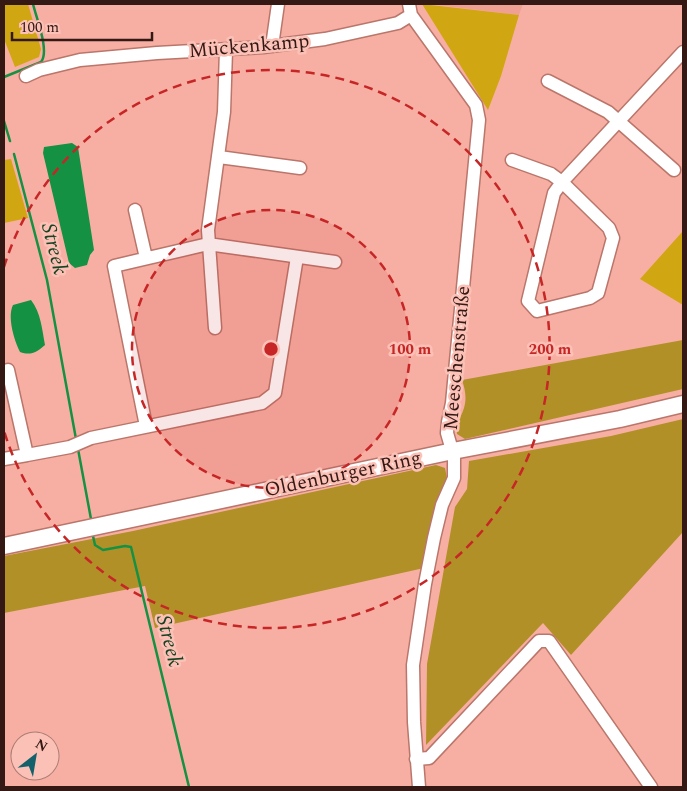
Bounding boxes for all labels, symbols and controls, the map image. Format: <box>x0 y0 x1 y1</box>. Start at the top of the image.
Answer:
scale bar <box>12 10 152 42</box>
text: 100 m <box>20 16 59 39</box>
street label: Mückenkamp <box>187 26 311 66</box>
water label: Streek <box>32 220 76 278</box>
street label: Meeschenstraße <box>436 284 478 432</box>
text: 100 m <box>389 338 432 361</box>
text: 200 m <box>529 338 572 361</box>
centre of rings <box>262 340 280 358</box>
street label: Oldenburger Ring <box>262 443 424 505</box>
water label: Streek <box>147 612 191 670</box>
north arrow <box>10 731 60 781</box>
text: N <box>31 733 52 757</box>

